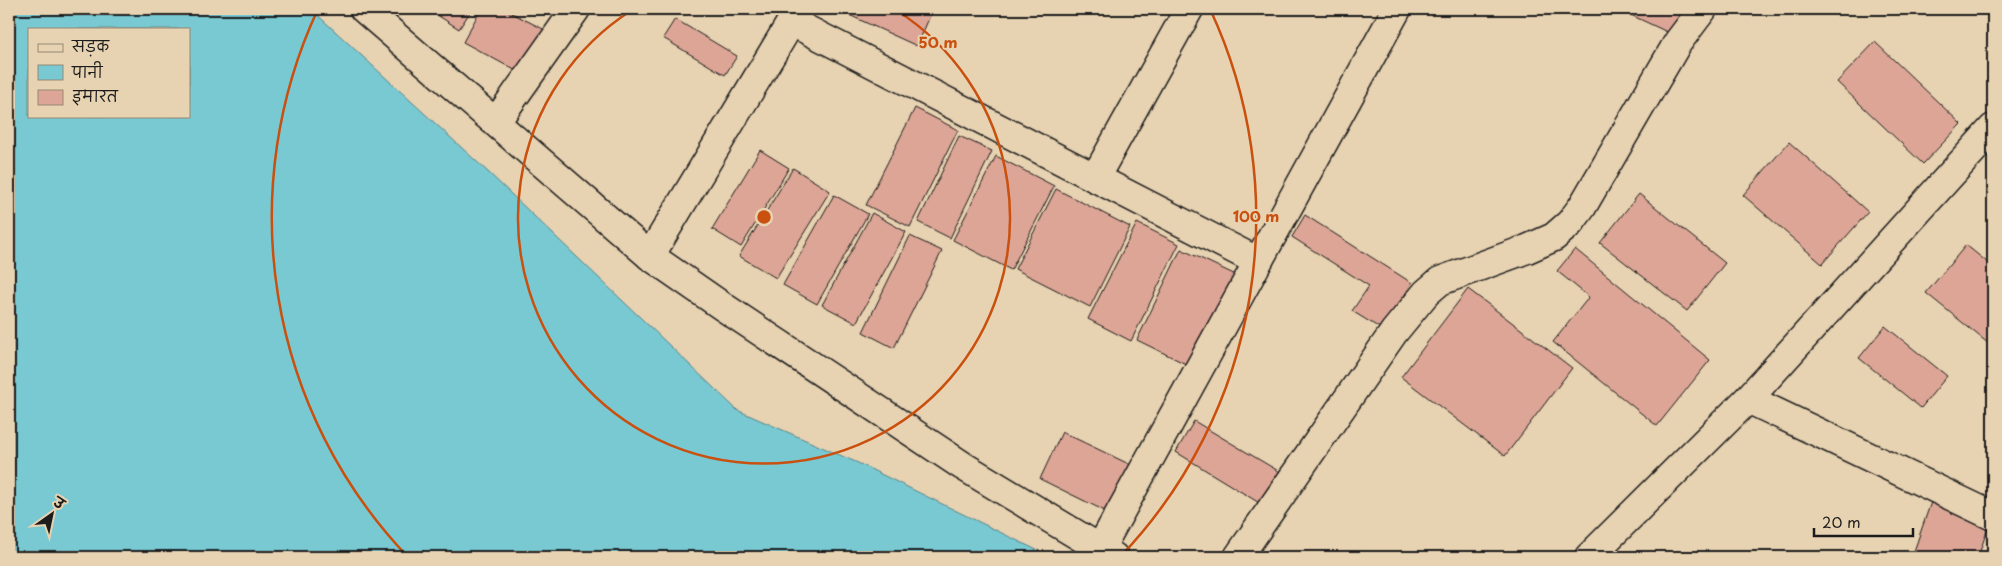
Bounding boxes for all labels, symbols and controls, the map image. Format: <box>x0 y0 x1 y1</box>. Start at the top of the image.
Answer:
legend <box>28 28 190 118</box>
text: 50 m <box>919 30 957 53</box>
text: सड़क <box>71 34 110 57</box>
text: पानी <box>71 60 104 83</box>
text: इमारत <box>72 84 119 107</box>
text: 100 m <box>1233 204 1279 227</box>
centre of rings <box>755 208 773 226</box>
north arrow <box>28 488 78 538</box>
text: उ <box>48 490 70 515</box>
scale bar <box>1814 506 1913 538</box>
text: 20 m <box>1822 510 1861 533</box>

